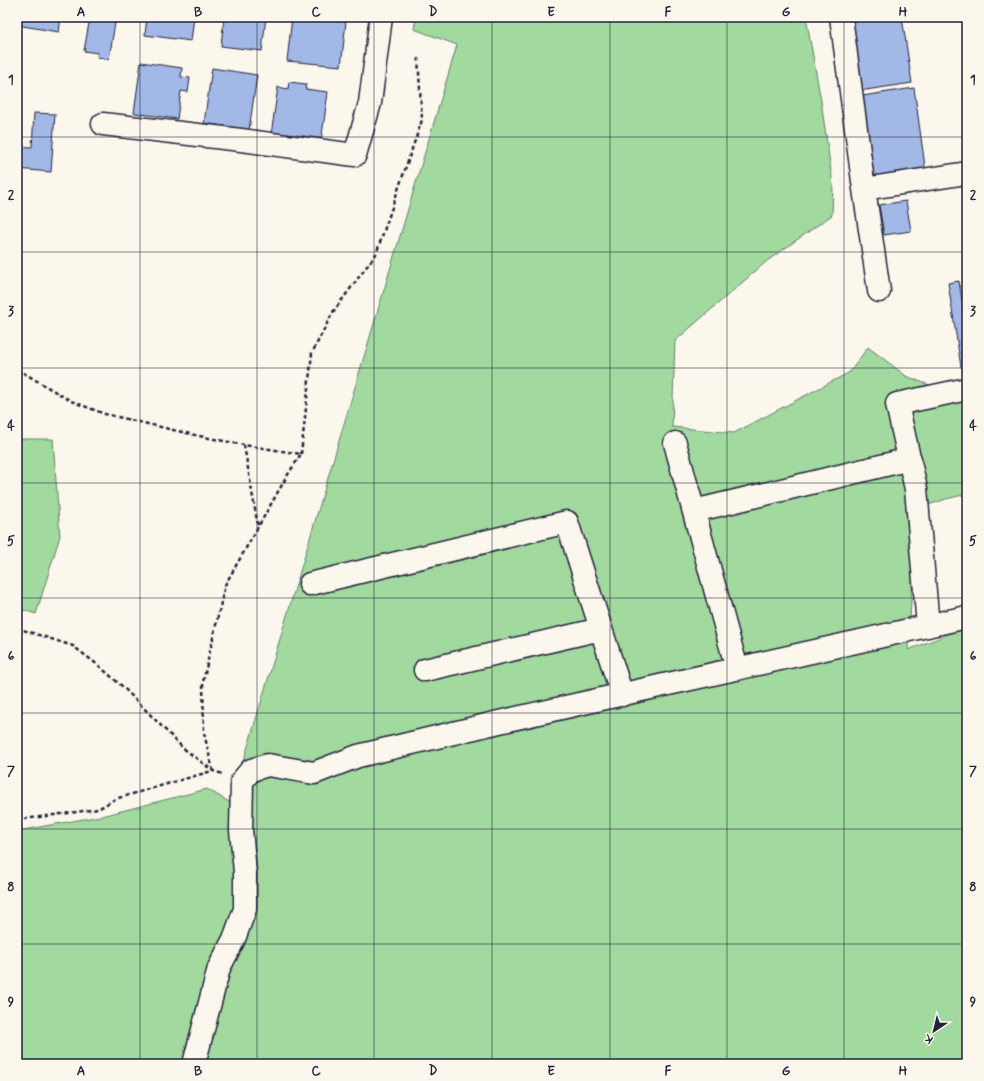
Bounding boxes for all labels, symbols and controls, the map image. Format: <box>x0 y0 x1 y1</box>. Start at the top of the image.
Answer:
text: A <box>77 4 85 21</box>
text: B <box>194 4 203 21</box>
text: C <box>311 4 321 21</box>
text: D <box>429 4 438 21</box>
text: E <box>547 4 555 21</box>
text: F <box>665 4 672 21</box>
text: G <box>782 4 791 21</box>
text: H <box>899 4 908 21</box>
text: 1 <box>8 72 14 89</box>
text: 1 <box>970 72 976 89</box>
text: 2 <box>8 187 15 204</box>
text: 2 <box>970 187 977 204</box>
text: 3 <box>8 303 14 320</box>
text: 3 <box>970 303 976 320</box>
text: 4 <box>7 418 15 435</box>
text: 4 <box>969 418 977 435</box>
text: 5 <box>7 533 15 550</box>
text: 5 <box>969 533 977 550</box>
text: 6 <box>8 648 15 665</box>
text: 6 <box>970 648 977 665</box>
text: 7 <box>7 763 15 780</box>
text: 7 <box>969 763 977 780</box>
text: 8 <box>7 879 15 896</box>
text: 8 <box>969 879 977 896</box>
text: 9 <box>8 994 15 1011</box>
text: 9 <box>970 994 977 1011</box>
north arrow <box>914 1011 954 1051</box>
text: K <box>921 1030 936 1046</box>
text: A <box>77 1063 85 1080</box>
text: B <box>194 1063 203 1080</box>
text: C <box>311 1063 321 1080</box>
text: D <box>429 1063 438 1080</box>
text: E <box>547 1063 555 1080</box>
text: F <box>665 1063 672 1080</box>
text: G <box>782 1063 791 1080</box>
text: H <box>899 1063 908 1080</box>

